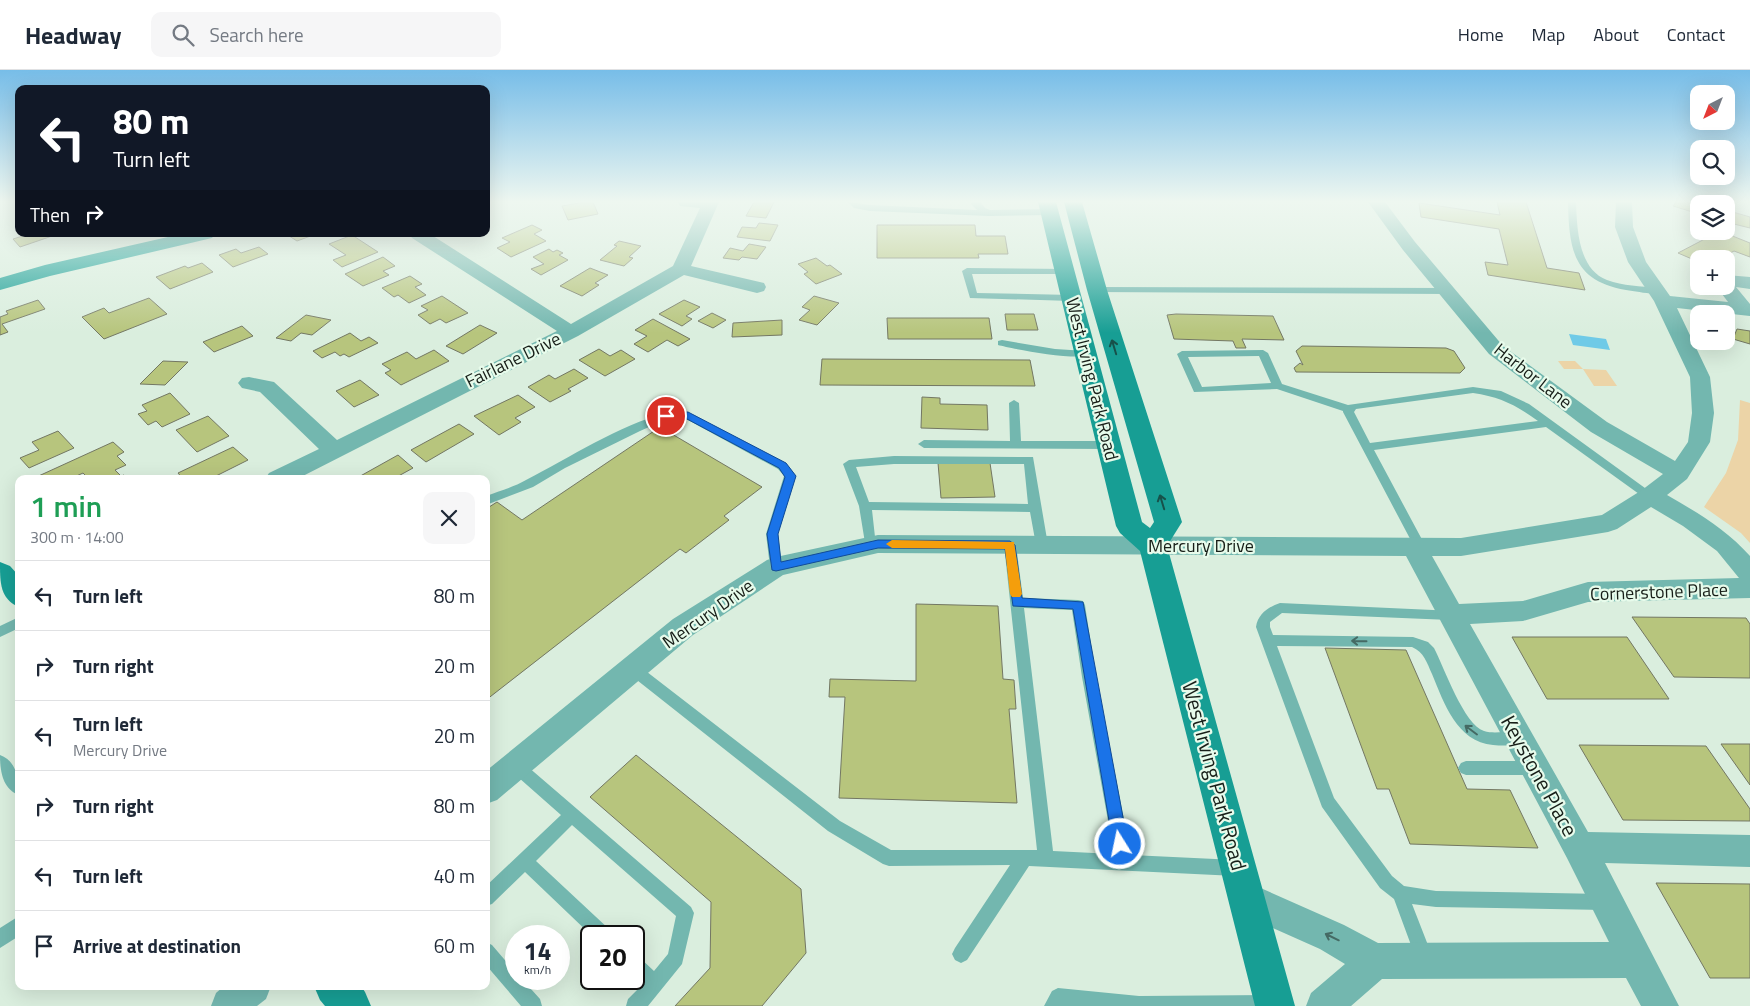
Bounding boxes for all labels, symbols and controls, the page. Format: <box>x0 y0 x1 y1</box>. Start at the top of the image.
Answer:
search box <box>151 12 501 57</box>
text: Headway <box>25 17 121 53</box>
text: Search here <box>209 20 304 49</box>
icon: search <box>169 21 197 49</box>
text: Home <box>1458 21 1504 48</box>
text: Map <box>1532 21 1565 48</box>
text: About <box>1593 21 1639 48</box>
text: Contact <box>1667 21 1725 48</box>
north arrow <box>1690 85 1735 130</box>
map controls <box>1690 85 1735 350</box>
text: 80 m <box>113 94 189 148</box>
icon: left <box>30 105 95 170</box>
button: search <box>1690 140 1735 185</box>
text: Turn left <box>113 142 190 176</box>
button: layers <box>1690 195 1735 240</box>
text: Then <box>30 200 70 229</box>
icon: right <box>80 200 108 228</box>
button: + <box>1690 250 1735 295</box>
street label: West Irving Park Road <box>1059 295 1126 463</box>
button: − <box>1690 305 1735 350</box>
street label: Fairlane Drive <box>460 325 565 394</box>
street label: Harbor Lane <box>1488 336 1578 415</box>
one-way arrow <box>1109 339 1119 355</box>
pin <box>645 395 687 437</box>
icon: arrive <box>652 402 680 430</box>
text: 1 min <box>30 483 102 529</box>
button: close <box>423 492 475 544</box>
one-way arrow <box>1156 495 1166 511</box>
text: 300 m · 14:00 <box>30 525 124 549</box>
street label: Mercury Drive <box>1148 532 1254 559</box>
street label: Mercury Drive <box>657 572 759 655</box>
street label: Cornerstone Place <box>1590 576 1728 607</box>
text: Turn left <box>73 581 143 610</box>
text: 80 m <box>434 581 475 610</box>
icon: left <box>30 582 58 610</box>
one-way arrow <box>1351 636 1368 646</box>
text: Turn right <box>73 651 154 680</box>
text: 20 m <box>434 651 475 680</box>
icon: right <box>30 652 58 680</box>
street label: West Irving Park Road <box>1174 678 1256 874</box>
text: Turn left <box>73 709 143 738</box>
street label: Keystone Place <box>1493 709 1586 842</box>
text: 20 m <box>434 721 475 750</box>
icon: left <box>30 722 58 750</box>
one-way arrow <box>1465 724 1478 735</box>
text: Mercury Drive <box>73 738 167 762</box>
text: Turn right <box>73 791 154 820</box>
text: 80 m <box>434 791 475 820</box>
icon: right <box>30 792 58 820</box>
position arrow <box>1093 817 1145 869</box>
text: Turn left <box>73 861 143 890</box>
text: 40 m <box>434 861 475 890</box>
icon: left <box>30 862 58 890</box>
speed limit sign: 20 <box>580 925 645 990</box>
text: Arrive at destination <box>73 931 241 960</box>
text: 60 m <box>434 931 475 960</box>
icon: arrive <box>30 932 58 960</box>
text: 14 <box>523 932 552 970</box>
one-way arrow <box>1325 932 1340 942</box>
text: km/h <box>524 960 551 979</box>

